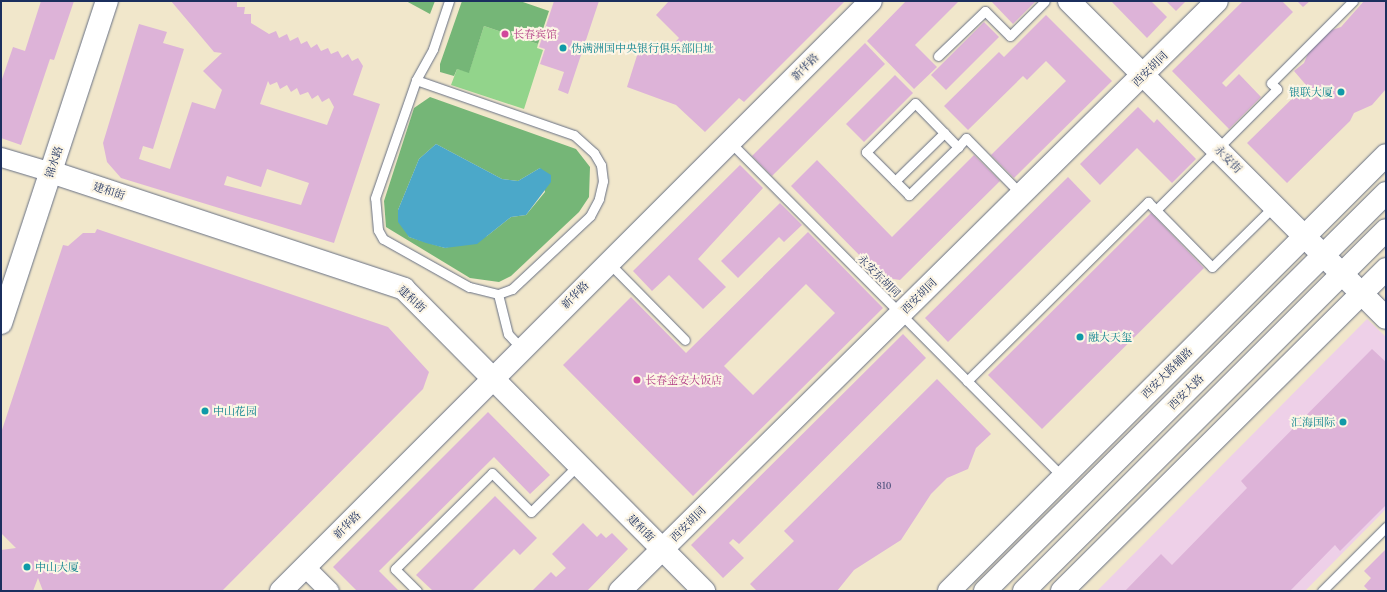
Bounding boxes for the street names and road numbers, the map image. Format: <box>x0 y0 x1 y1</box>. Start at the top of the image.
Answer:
street label: 西安胡同 <box>1130 49 1170 89</box>
street label: 新华路 <box>789 51 821 83</box>
street label: 永安街 <box>1212 143 1244 175</box>
street label: 锦水路 <box>43 144 65 180</box>
street label: 建和街 <box>91 180 127 202</box>
street label: 永安东胡同 <box>855 252 903 300</box>
street label: 西安胡同 <box>899 276 939 316</box>
street label: 新华路 <box>559 279 591 311</box>
street label: 建和街 <box>395 283 429 315</box>
street label: 西安大路辅路 <box>1139 345 1195 401</box>
street label: 西安大路 <box>1166 372 1206 412</box>
street label: 西安胡同 <box>668 504 708 544</box>
street label: 新华路 <box>331 509 363 541</box>
street label: 建和街 <box>625 512 657 544</box>

